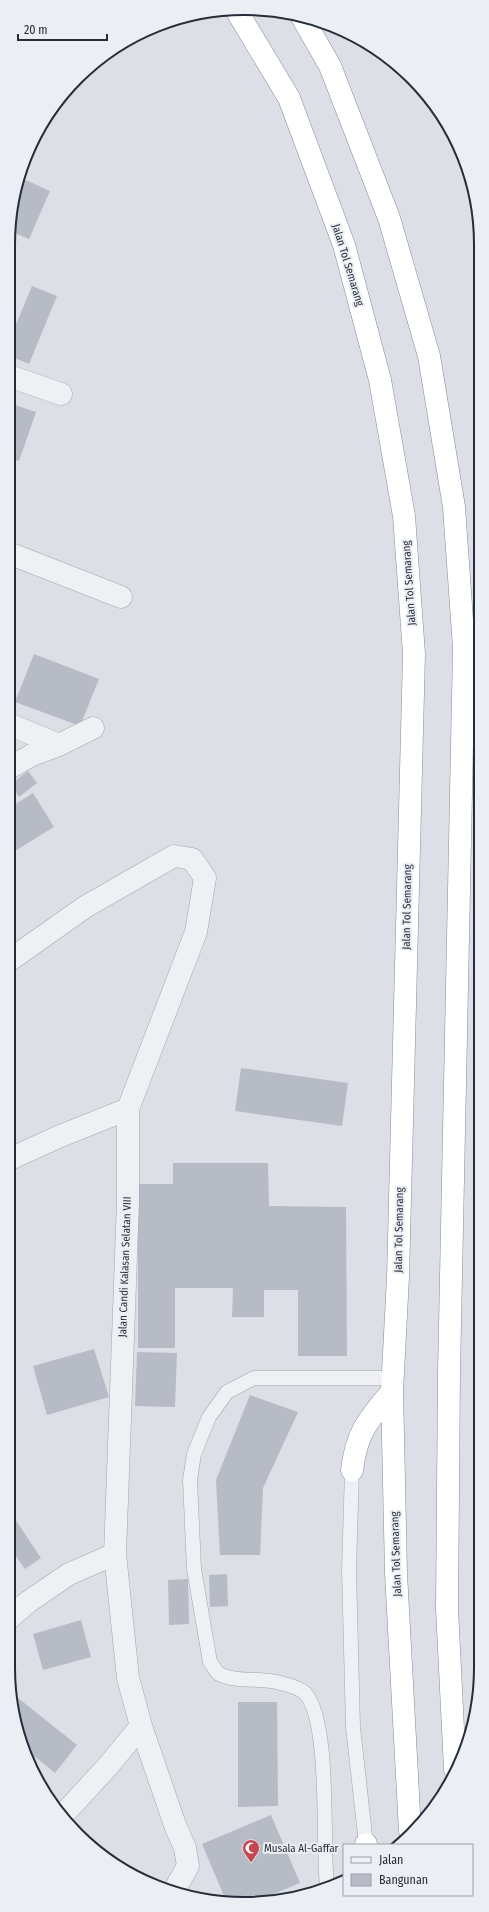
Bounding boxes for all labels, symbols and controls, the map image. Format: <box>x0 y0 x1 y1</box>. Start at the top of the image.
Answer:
scale bar <box>18 16 107 42</box>
text: 20 m <box>24 23 48 37</box>
street label: Jalan Tol Semarang <box>329 222 367 308</box>
street label: Jalan Tol Semarang <box>399 539 418 626</box>
street label: Jalan Tol Semarang <box>400 863 414 950</box>
street label: Jalan Tol Semarang <box>392 1186 406 1273</box>
street label: Jalan Candi Kalasan Selatan VIII <box>116 1196 134 1338</box>
street label: Jalan Tol Semarang <box>388 1510 404 1597</box>
mosque icon: Musala Al-Gaffar <box>241 1838 261 1863</box>
place label: Musala Al-Gaffar <box>264 1842 339 1855</box>
legend <box>343 1844 473 1896</box>
text: Jalan <box>379 1853 403 1867</box>
text: Bangunan <box>379 1873 428 1887</box>

